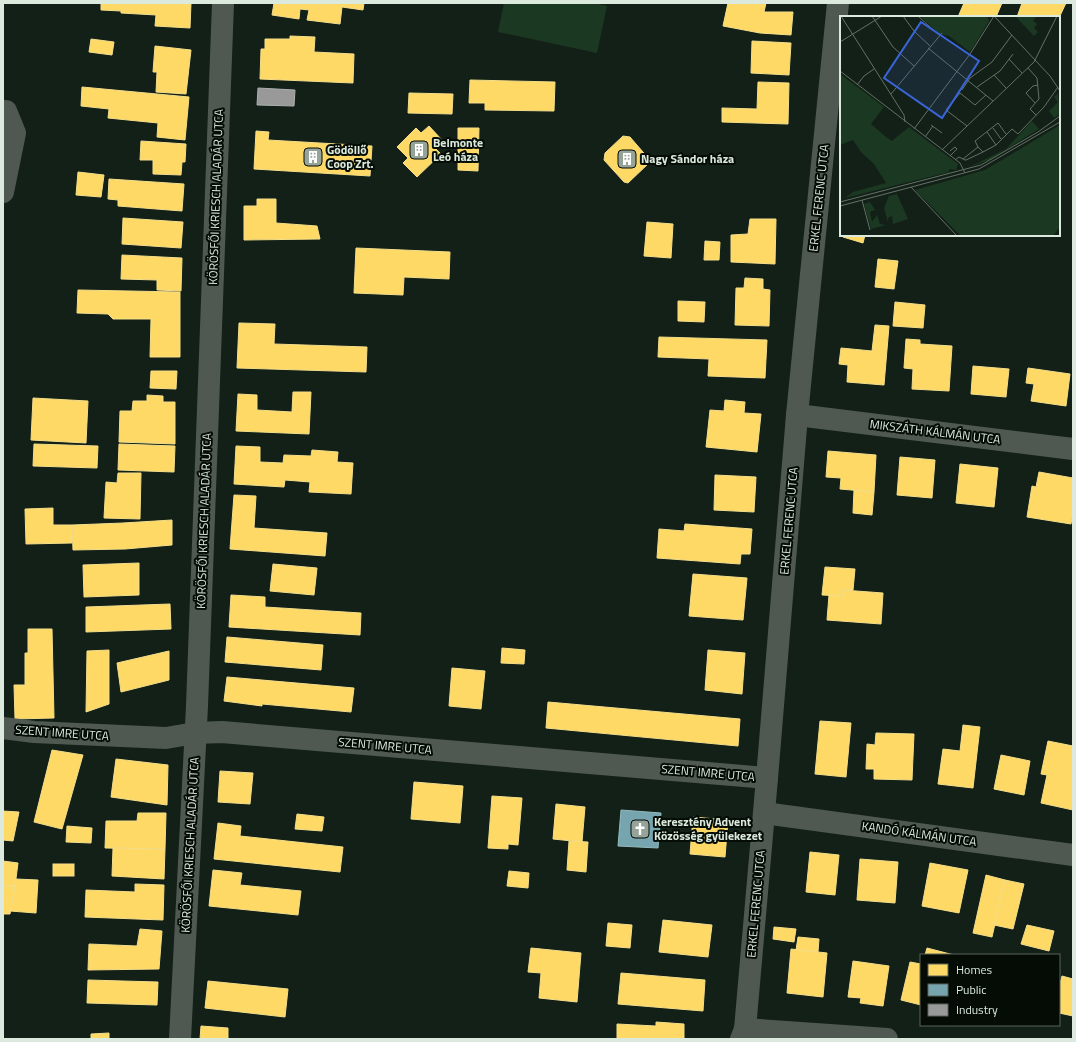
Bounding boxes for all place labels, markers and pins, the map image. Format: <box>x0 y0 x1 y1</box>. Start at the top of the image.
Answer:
place label: Belmonte Leó háza <box>433 133 483 166</box>
building icon: Belmonte Leó háza <box>408 139 430 161</box>
place label: Gödöllő Coop Zrt. <box>327 140 374 173</box>
building icon: Gödöllő Coop Zrt. <box>302 146 324 168</box>
building icon: Nagy Sándor háza <box>616 148 638 170</box>
place label: Nagy Sándor háza <box>641 149 734 168</box>
place label: Keresztény Advent Közösség gyülekezet <box>654 812 763 845</box>
church icon: Keresztény Advent Közösség gyülekezet <box>629 818 651 840</box>

